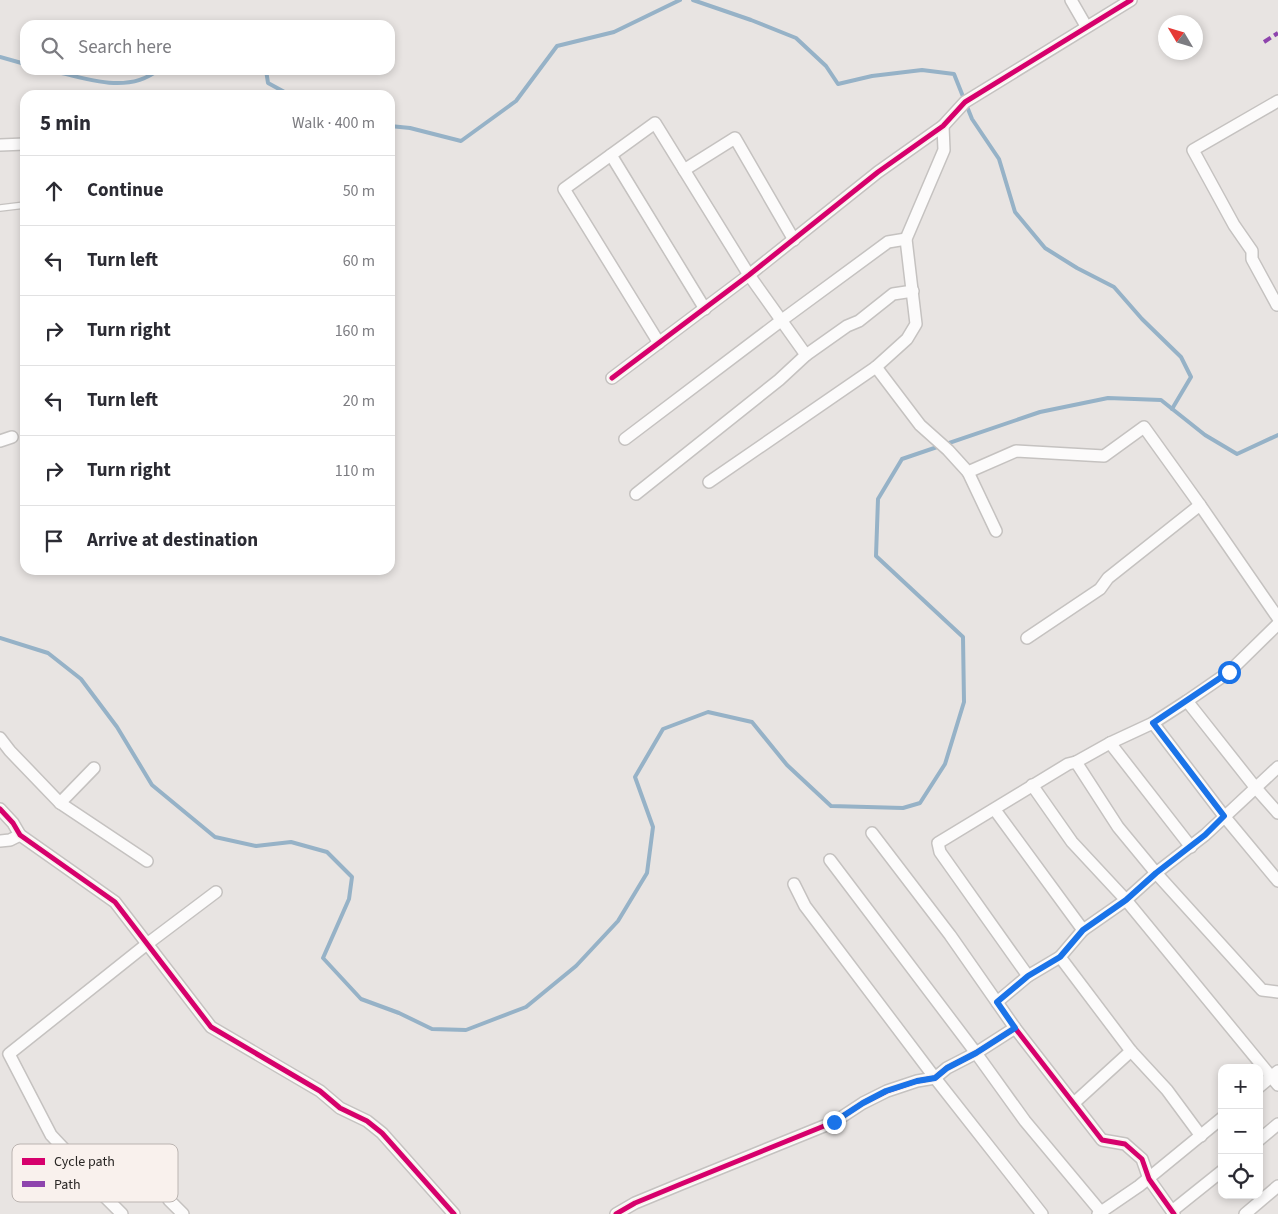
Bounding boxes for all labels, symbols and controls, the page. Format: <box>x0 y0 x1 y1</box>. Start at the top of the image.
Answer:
north arrow <box>1158 15 1203 60</box>
search box <box>20 20 395 75</box>
icon: search <box>38 34 66 62</box>
text: Search here <box>78 34 172 61</box>
text: 5 min <box>40 108 91 138</box>
text: Walk · 400 m <box>292 112 375 134</box>
icon: ahead <box>40 177 68 205</box>
text: Continue <box>87 177 164 204</box>
text: 50 m <box>343 180 375 202</box>
icon: left <box>40 247 68 275</box>
text: Turn left <box>87 247 158 274</box>
text: 60 m <box>343 250 375 272</box>
icon: right <box>40 317 68 345</box>
text: Turn right <box>87 317 171 344</box>
text: 160 m <box>335 320 375 342</box>
icon: left <box>40 387 68 415</box>
text: Turn left <box>87 387 158 414</box>
text: 20 m <box>343 390 375 412</box>
icon: right <box>40 457 68 485</box>
text: Turn right <box>87 457 171 484</box>
text: 110 m <box>335 460 375 482</box>
icon: arrive <box>40 527 68 555</box>
text: Arrive at destination <box>87 527 258 554</box>
route start <box>1218 661 1241 684</box>
map controls <box>1218 1064 1263 1199</box>
button: + <box>1218 1064 1263 1109</box>
button: − <box>1218 1109 1263 1154</box>
route end <box>823 1111 846 1134</box>
legend <box>12 1144 178 1202</box>
text: Cycle path <box>54 1152 115 1172</box>
button: locate <box>1218 1154 1263 1199</box>
text: Path <box>54 1175 81 1195</box>

